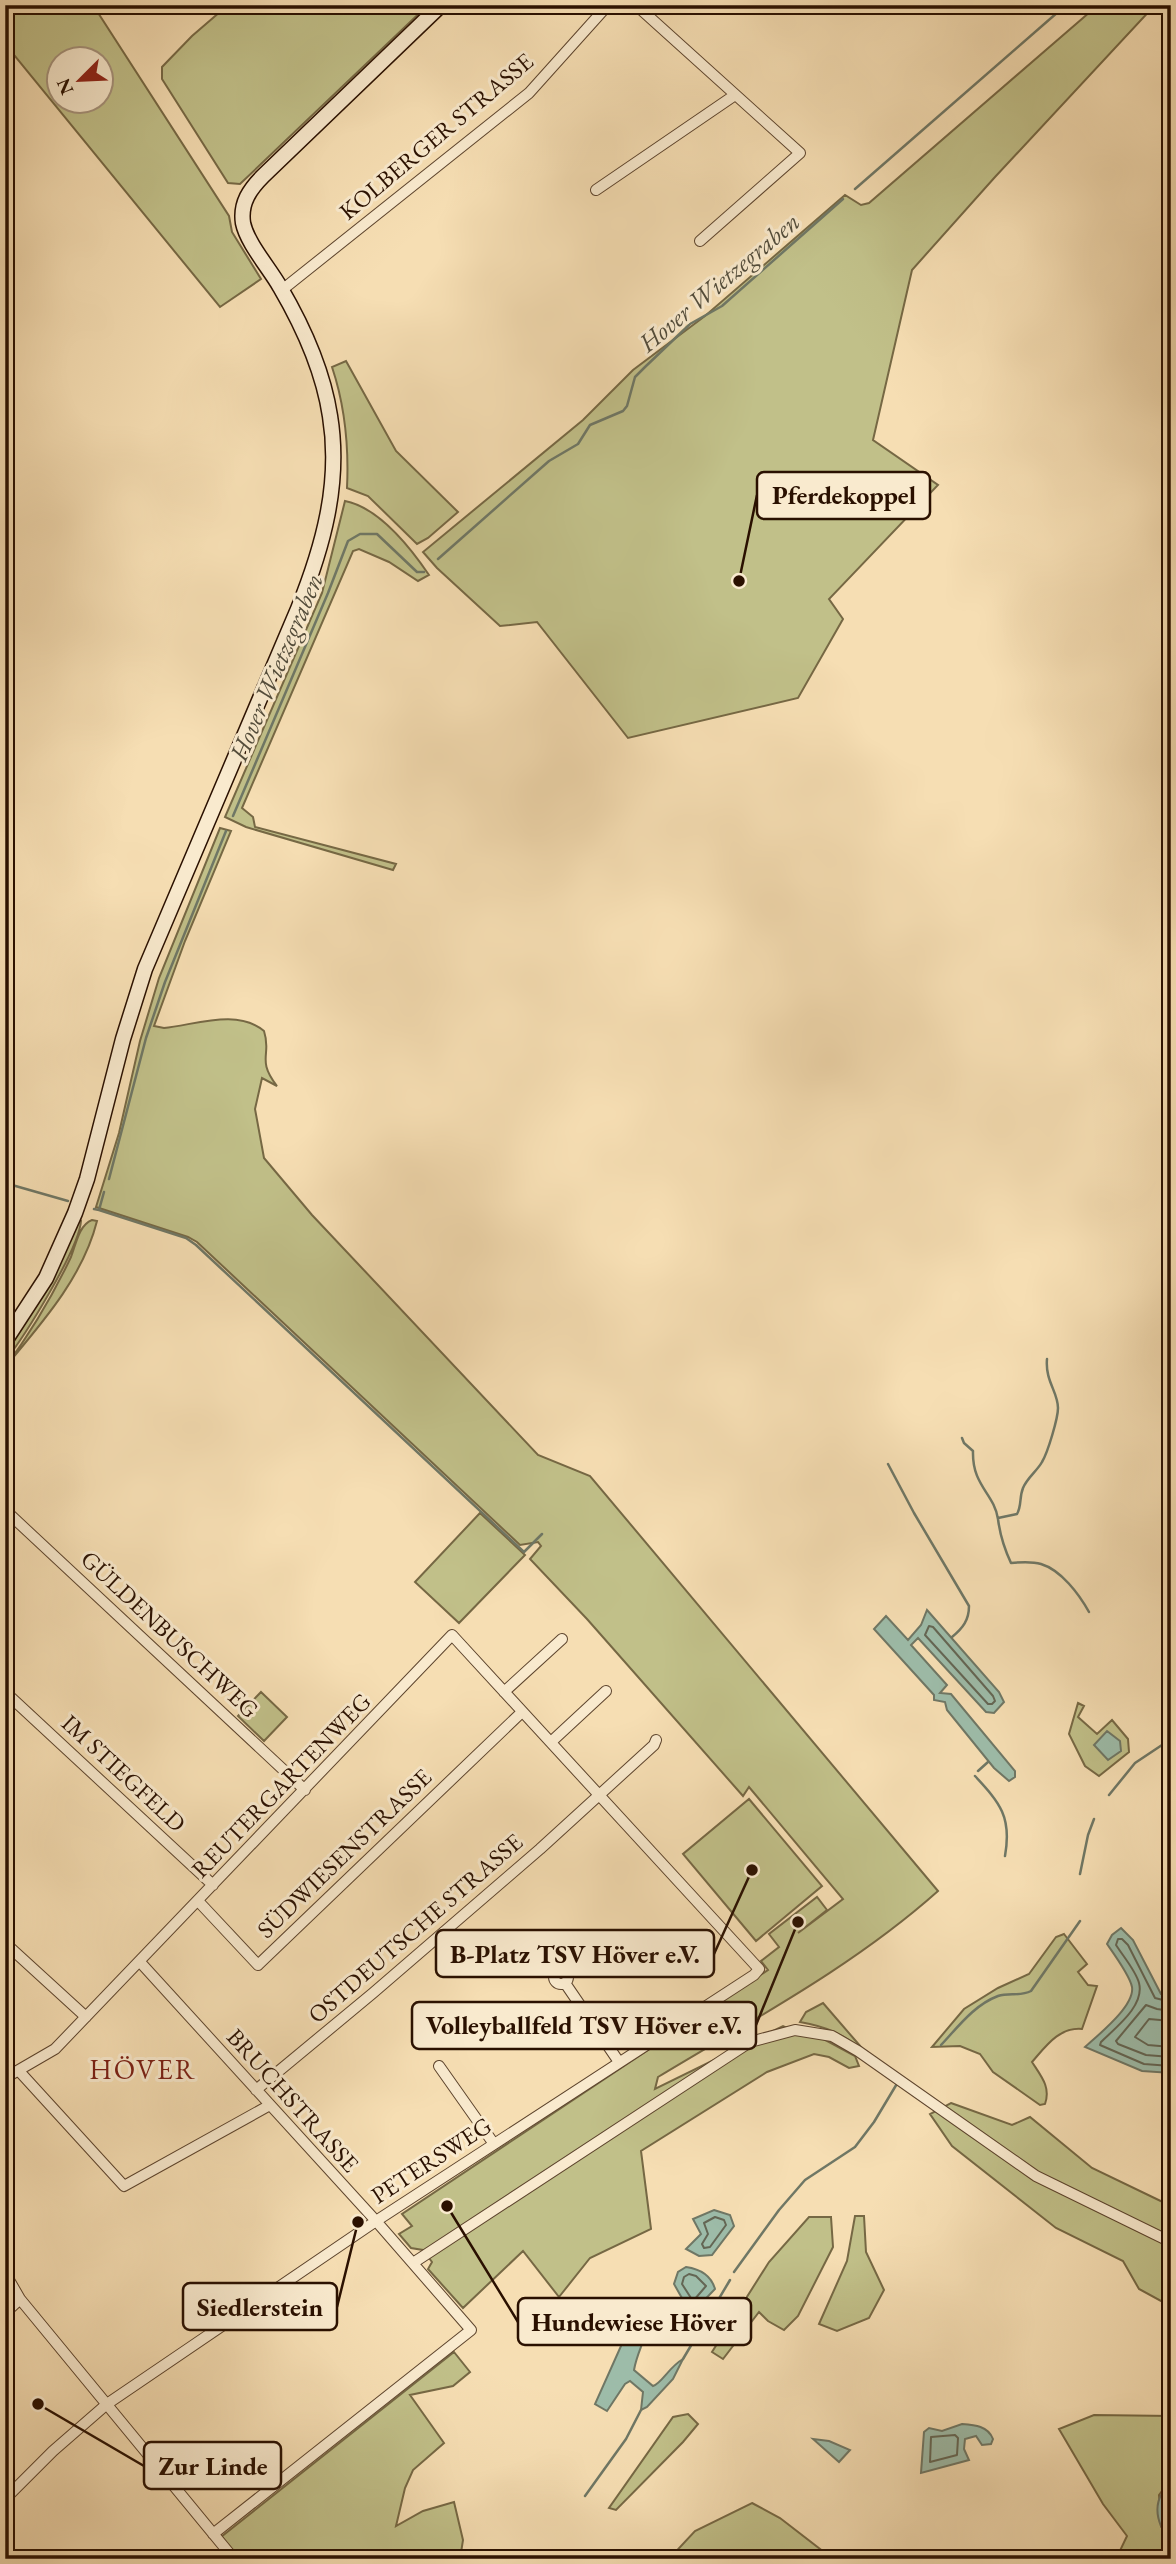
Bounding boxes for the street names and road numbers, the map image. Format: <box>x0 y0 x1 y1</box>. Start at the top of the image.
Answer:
street label: KOLBERGER STRASSE <box>333 46 539 226</box>
street label: GÜLDENBUSCHWEG <box>74 1543 266 1725</box>
street label: REUTERGARTENWEG <box>185 1686 377 1884</box>
street label: IM STIEGFELD <box>55 1707 193 1839</box>
street label: SÜDWIESENSTRASSE <box>250 1762 438 1944</box>
street label: OSTDEUTSCHE STRASSE <box>301 1826 529 2030</box>
street label: BRUCHSTRASSE <box>220 2022 366 2178</box>
street label: PETERSWEG <box>365 2110 497 2210</box>

